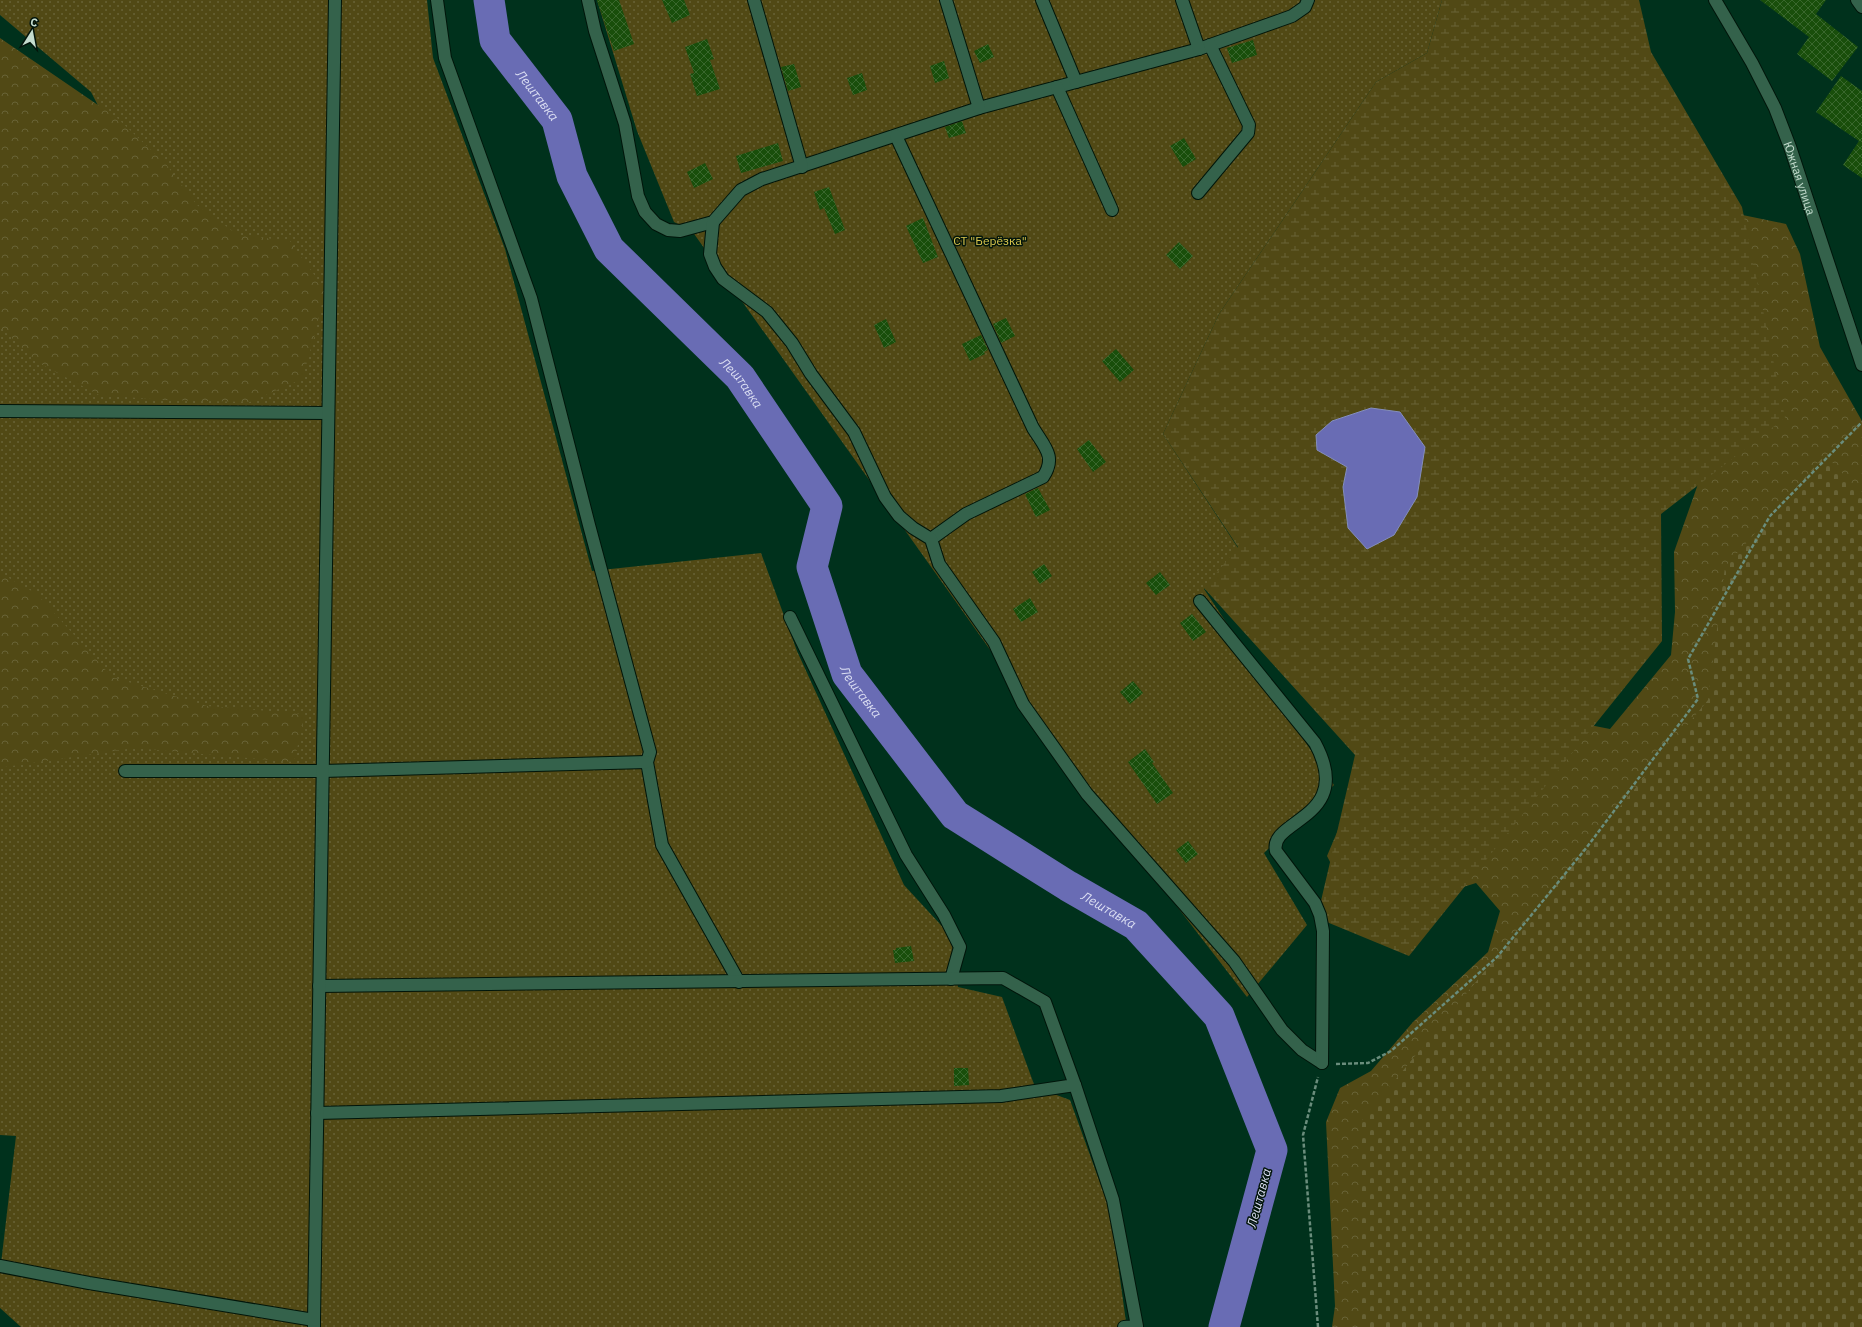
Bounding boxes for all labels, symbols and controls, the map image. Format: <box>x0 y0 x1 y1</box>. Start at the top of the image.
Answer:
north arrow <box>12 12 52 52</box>
text: С <box>29 15 39 30</box>
water label: Лештавка <box>512 65 563 124</box>
street label: Южная улица <box>1781 139 1820 217</box>
park label: СТ "Берёзка" <box>953 233 1027 248</box>
water label: Лештавка <box>716 353 767 411</box>
water label: Лештавка <box>836 663 886 721</box>
water label: Лештавка <box>1078 887 1139 932</box>
water label: Лештавка <box>1243 1167 1275 1230</box>

